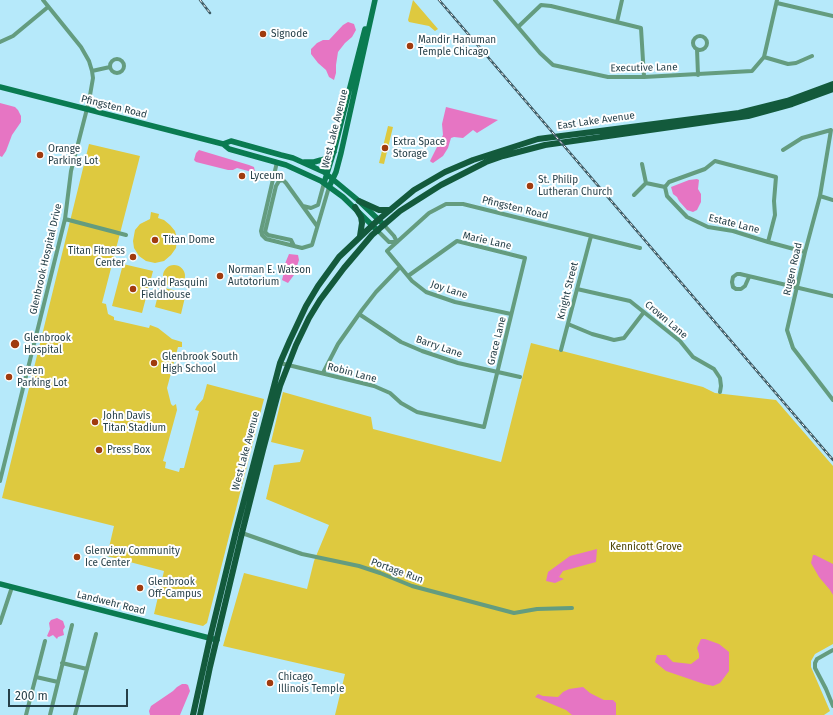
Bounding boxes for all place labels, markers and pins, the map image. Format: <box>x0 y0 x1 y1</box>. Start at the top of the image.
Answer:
place label: Signode <box>271 28 308 40</box>
marker: Signode <box>258 29 268 39</box>
place label: Mandir Hanuman Temple Chicago <box>418 34 496 58</box>
marker: Mandir Hanuman Temple Chicago <box>405 41 415 51</box>
place label: Extra Space Storage <box>393 136 445 160</box>
place label: Orange Parking Lot <box>48 143 98 166</box>
marker: Extra Space Storage <box>380 143 390 153</box>
marker: Orange Parking Lot <box>35 150 45 160</box>
place label: Lyceum <box>250 170 284 182</box>
marker: Lyceum <box>237 171 247 181</box>
place label: St. Philip Lutheran Church <box>538 174 612 198</box>
marker: St. Philip Lutheran Church <box>525 181 535 191</box>
place label: Titan Dome <box>163 234 215 246</box>
marker: Titan Dome <box>150 235 160 245</box>
place label: Titan Fitness Center <box>68 245 125 268</box>
marker: Titan Fitness Center <box>128 252 138 262</box>
place label: Norman E. Watson Autotorium <box>228 264 311 288</box>
marker: Norman E. Watson Autotorium <box>215 271 225 281</box>
place label: David Pasquini Fieldhouse <box>141 277 208 300</box>
marker: David Pasquini Fieldhouse <box>128 284 138 294</box>
place label: Glenbrook Hospital <box>24 332 71 356</box>
marker: Glenbrook Hospital <box>9 338 21 350</box>
place label: Glenbrook South High School <box>162 351 238 374</box>
marker: Glenbrook South High School <box>149 358 159 368</box>
place label: Green Parking Lot <box>17 365 67 388</box>
marker: Green Parking Lot <box>4 372 14 382</box>
place label: John Davis Titan Stadium <box>103 410 166 434</box>
marker: John Davis Titan Stadium <box>90 417 100 427</box>
place label: Press Box <box>107 444 150 456</box>
marker: Press Box <box>94 445 104 455</box>
place label: Glenview Community Ice Center <box>85 545 180 568</box>
marker: Glenview Community Ice Center <box>72 552 82 562</box>
place label: Glenbrook Off-Campus <box>148 576 201 600</box>
marker: Glenbrook Off-Campus <box>135 583 145 593</box>
place label: Chicago Illinois Temple <box>278 671 344 694</box>
marker: Chicago Illinois Temple <box>265 678 275 688</box>

